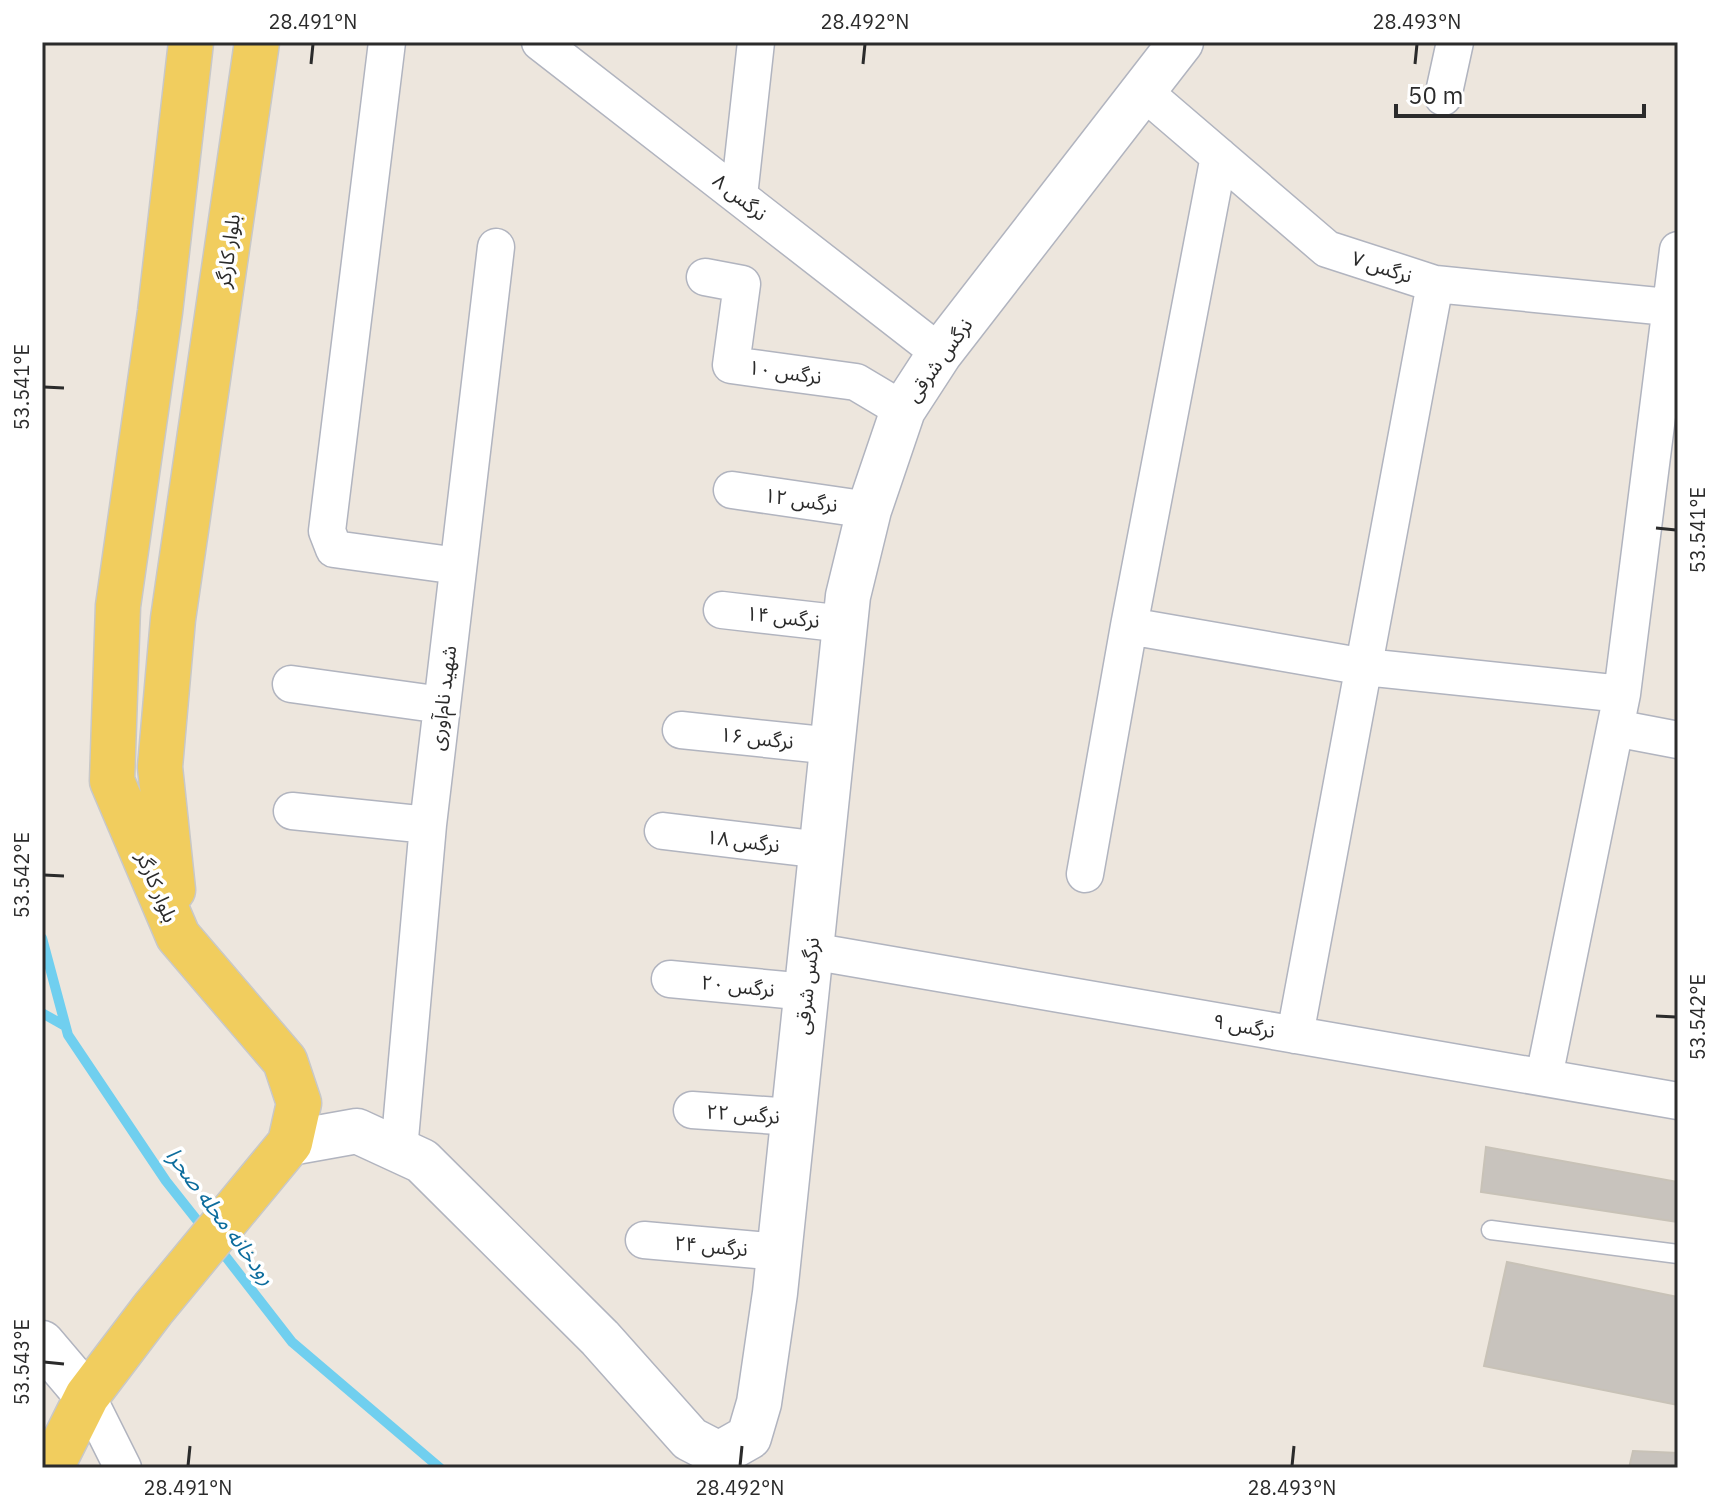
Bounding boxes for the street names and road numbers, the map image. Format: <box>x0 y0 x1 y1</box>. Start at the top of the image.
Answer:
street label: نرگس ۸ <box>707 167 773 226</box>
street label: بلوار کارگر <box>209 212 246 291</box>
street label: نرگس ۷ <box>1348 244 1416 289</box>
street label: نرگس شرقی <box>899 312 978 407</box>
street label: نرگس ۱۰ <box>747 353 823 390</box>
street label: نرگس ۱۲ <box>763 481 839 518</box>
street label: نرگس ۱۴ <box>745 599 821 634</box>
street label: شهید نام‌آوری <box>423 644 464 752</box>
street label: نرگس ۱۶ <box>719 720 795 755</box>
street label: نرگس ۱۸ <box>705 823 781 858</box>
street label: بلوار کارگر <box>130 846 184 926</box>
street label: نرگس شرقی <box>788 936 825 1036</box>
street label: نرگس ۲۰ <box>700 968 776 1003</box>
street label: نرگس ۹ <box>1211 1007 1277 1044</box>
street label: نرگس ۲۲ <box>705 1097 781 1130</box>
street label: نرگس ۲۴ <box>673 1229 749 1262</box>

